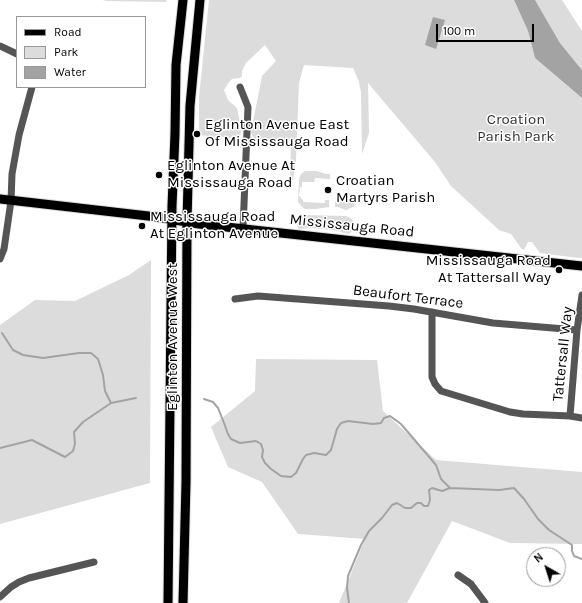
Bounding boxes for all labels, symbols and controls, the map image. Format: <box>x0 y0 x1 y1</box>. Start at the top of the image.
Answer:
legend <box>16 16 146 88</box>
scale bar <box>438 16 536 42</box>
text: 100 m <box>443 24 475 38</box>
text: Road <box>54 25 82 39</box>
text: Park <box>54 45 78 59</box>
text: Water <box>54 65 86 79</box>
park label: Croation Parish Park <box>477 111 555 146</box>
place label: Eglinton Avenue East Of Mississauga Road <box>205 116 349 151</box>
marker: Eglinton Avenue East Of Mississauga Road <box>192 129 202 139</box>
place label: Eglinton Avenue At Mississauga Road <box>167 157 295 192</box>
marker: Eglinton Avenue At Mississauga Road <box>154 170 164 180</box>
place label: Croatian Martyrs Parish <box>336 172 435 207</box>
marker: Croatian Martyrs Parish <box>323 185 333 195</box>
place label: Mississauga Road At Eglinton Avenue <box>150 208 278 243</box>
street label: Mississauga Road <box>289 210 415 242</box>
marker: Mississauga Road At Eglinton Avenue <box>137 221 147 231</box>
place label: Mississauga Road At Tattersall Way <box>426 252 551 287</box>
street label: Eglinton Avenue West <box>164 263 182 411</box>
marker: Mississauga Road At Tattersall Way <box>554 265 564 275</box>
street label: Beaufort Terrace <box>352 281 464 313</box>
street label: Tattersall Way <box>549 306 577 402</box>
north arrow <box>526 547 566 587</box>
text: N <box>532 551 546 566</box>

